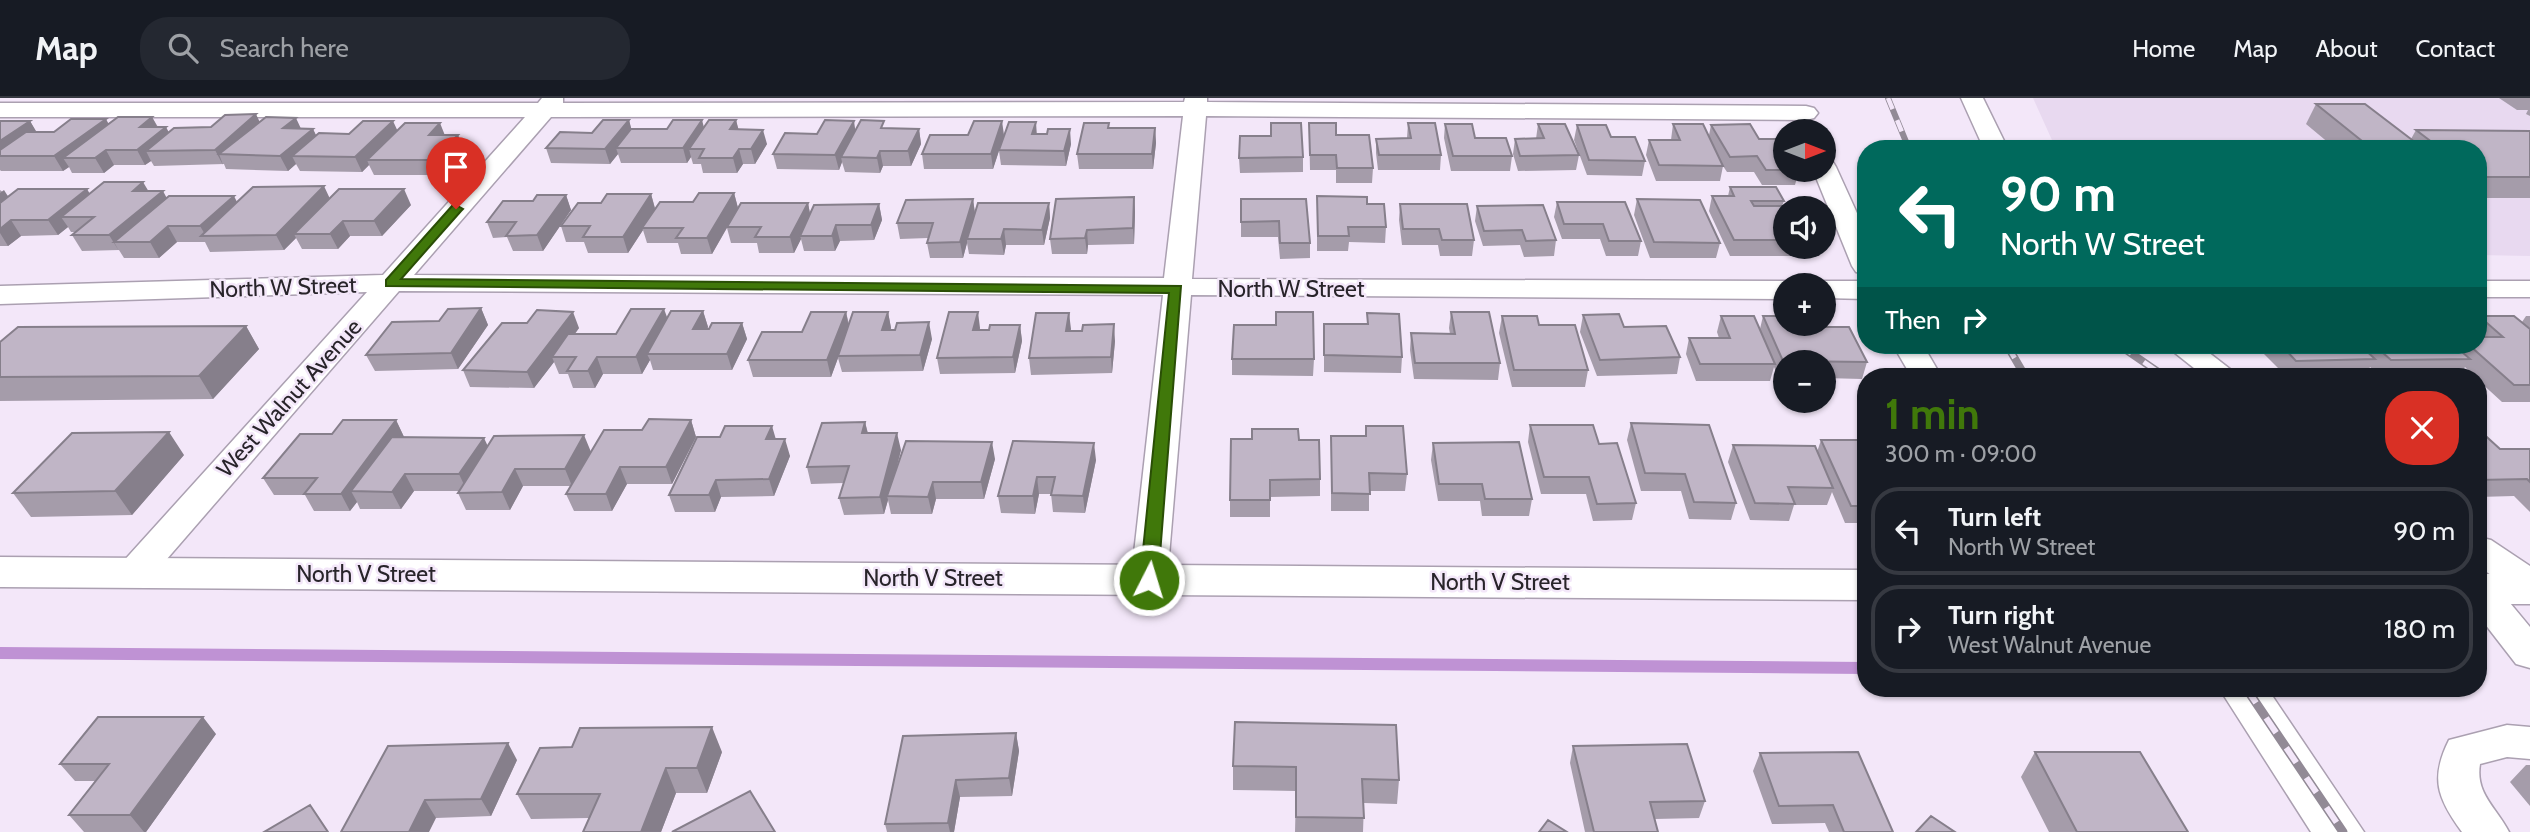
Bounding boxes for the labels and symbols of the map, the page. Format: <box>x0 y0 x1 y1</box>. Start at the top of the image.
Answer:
north arrow <box>1773 119 1836 182</box>
pin <box>426 137 486 209</box>
street label: North W Street <box>209 270 357 304</box>
street label: North W Street <box>1217 275 1365 303</box>
street label: West Walnut Avenue <box>211 313 368 483</box>
position arrow <box>1112 543 1186 617</box>
street label: North V Street <box>296 560 436 588</box>
street label: North V Street <box>863 564 1003 592</box>
street label: North V Street <box>1430 568 1570 596</box>

